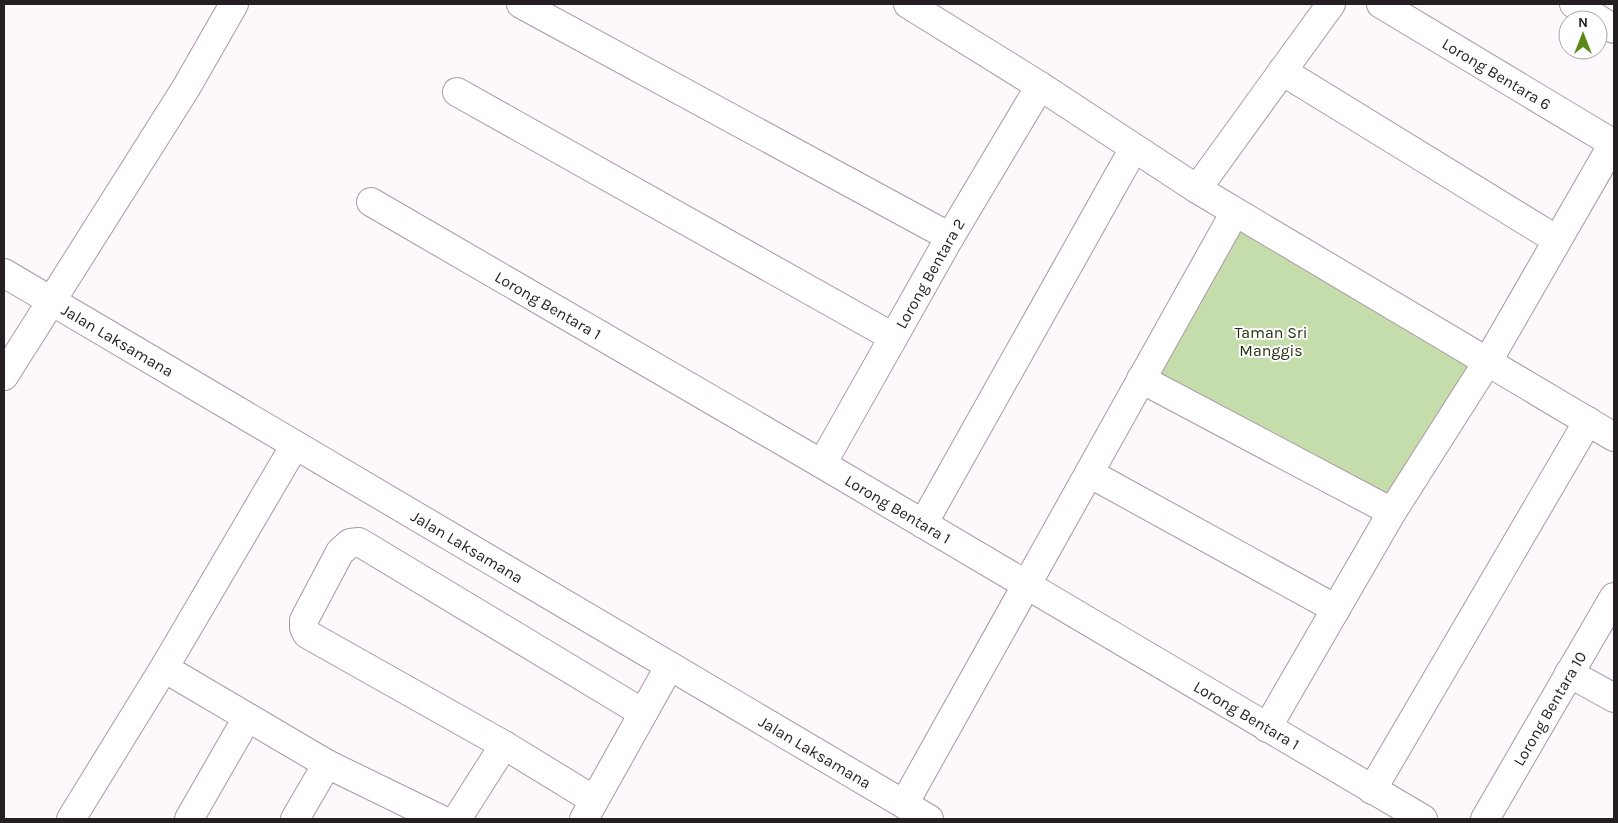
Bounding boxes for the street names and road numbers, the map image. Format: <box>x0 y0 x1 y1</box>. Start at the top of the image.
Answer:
street label: Lorong Bentara 6 <box>1439 34 1555 113</box>
street label: Lorong Bentara 2 <box>891 215 969 332</box>
street label: Lorong Bentara 1 <box>492 267 605 343</box>
street label: Jalan Laksamana <box>58 300 177 381</box>
street label: Lorong Bentara 1 <box>842 470 954 548</box>
street label: Jalan Laksamana <box>408 506 527 587</box>
street label: Lorong Bentara 10 <box>1509 648 1590 769</box>
street label: Lorong Bentara 1 <box>1190 676 1303 754</box>
street label: Jalan Laksamana <box>756 711 875 792</box>

